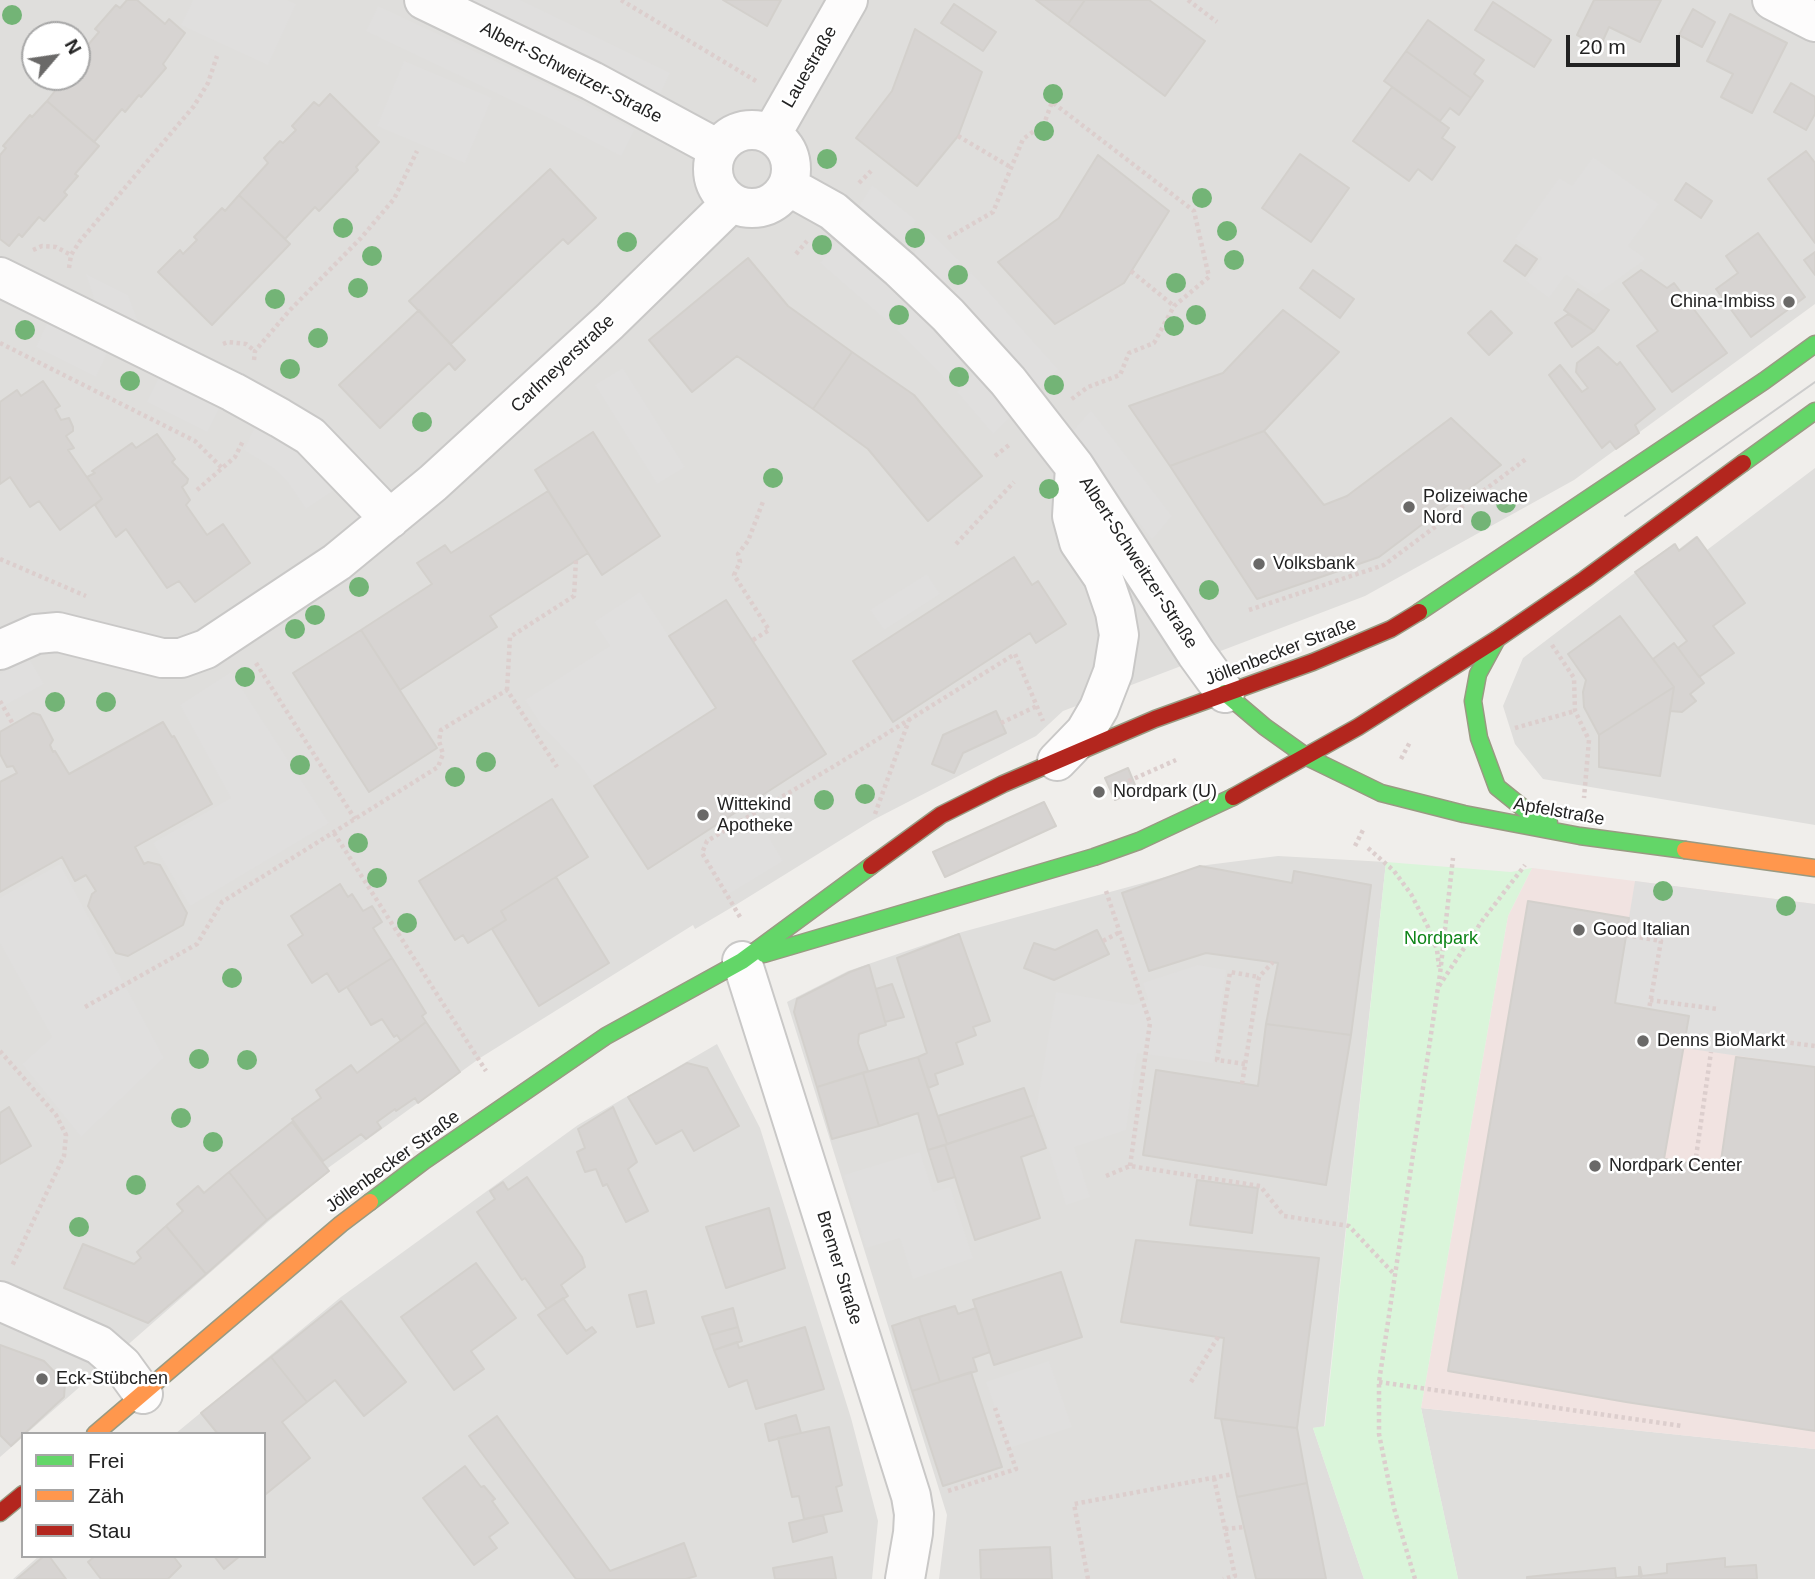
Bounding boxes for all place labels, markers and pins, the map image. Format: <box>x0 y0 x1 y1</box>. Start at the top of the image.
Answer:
place label: China-Imbiss <box>1670 291 1775 313</box>
marker: China-Imbiss <box>1781 294 1797 310</box>
place label: Polizeiwache Nord <box>1423 486 1528 528</box>
marker: Polizeiwache Nord <box>1401 499 1417 515</box>
place label: Volksbank <box>1273 553 1355 575</box>
marker: Volksbank <box>1251 556 1267 572</box>
place label: Nordpark (U) <box>1113 781 1217 803</box>
marker: Nordpark (U) <box>1091 784 1107 800</box>
place label: Wittekind Apotheke <box>717 794 793 836</box>
marker: Wittekind Apotheke <box>695 807 711 823</box>
place label: Good Italian <box>1593 919 1690 941</box>
marker: Good Italian <box>1571 922 1587 938</box>
place label: Denns BioMarkt <box>1657 1030 1785 1052</box>
marker: Denns BioMarkt <box>1635 1033 1651 1049</box>
place label: Nordpark Center <box>1609 1155 1742 1177</box>
marker: Nordpark Center <box>1587 1158 1603 1174</box>
place label: Eck-Stübchen <box>56 1368 168 1390</box>
marker: Eck-Stübchen <box>34 1371 50 1387</box>

